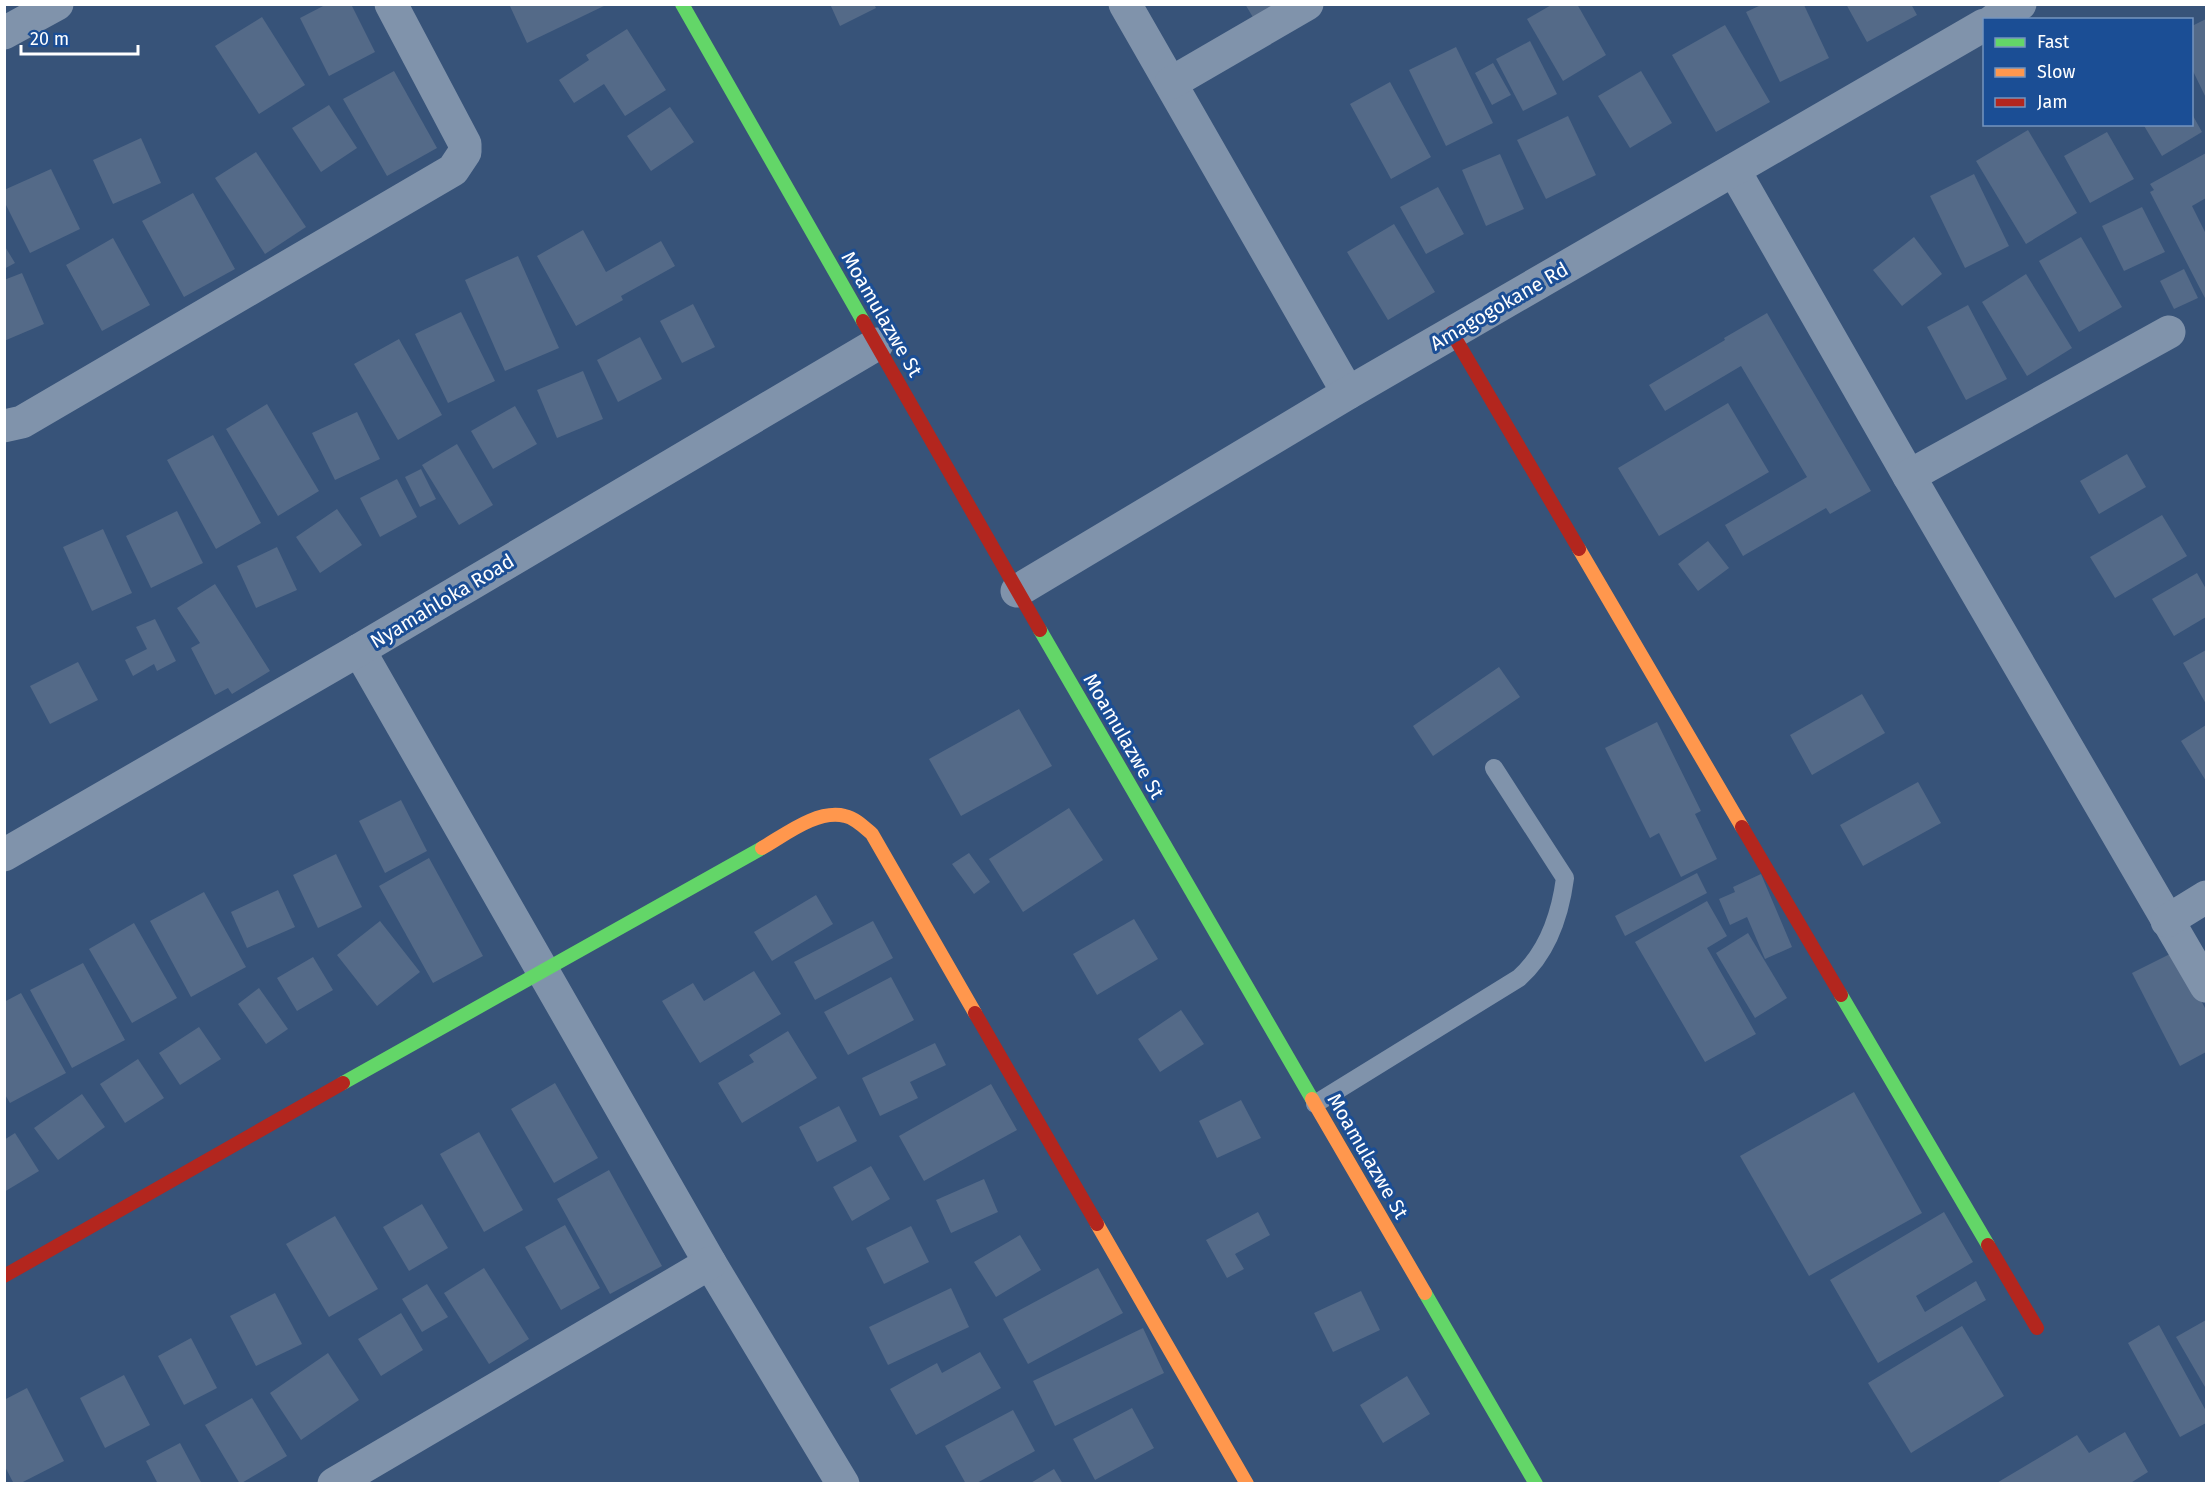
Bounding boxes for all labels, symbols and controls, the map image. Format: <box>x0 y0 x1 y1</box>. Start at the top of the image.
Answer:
scale bar <box>21 18 138 56</box>
legend <box>1983 18 2193 126</box>
text: 20 m <box>30 28 69 50</box>
text: Fast <box>2037 31 2070 53</box>
text: Slow <box>2037 61 2076 83</box>
text: Jam <box>2037 91 2068 113</box>
street label: Moamulazwe St <box>836 247 928 382</box>
street label: Amagogokane Rd <box>1426 257 1572 355</box>
street label: Nyamahloka Road <box>366 549 518 653</box>
street label: Moamulazwe St <box>1078 669 1170 804</box>
street label: Moamulazwe St <box>1322 1089 1414 1224</box>

